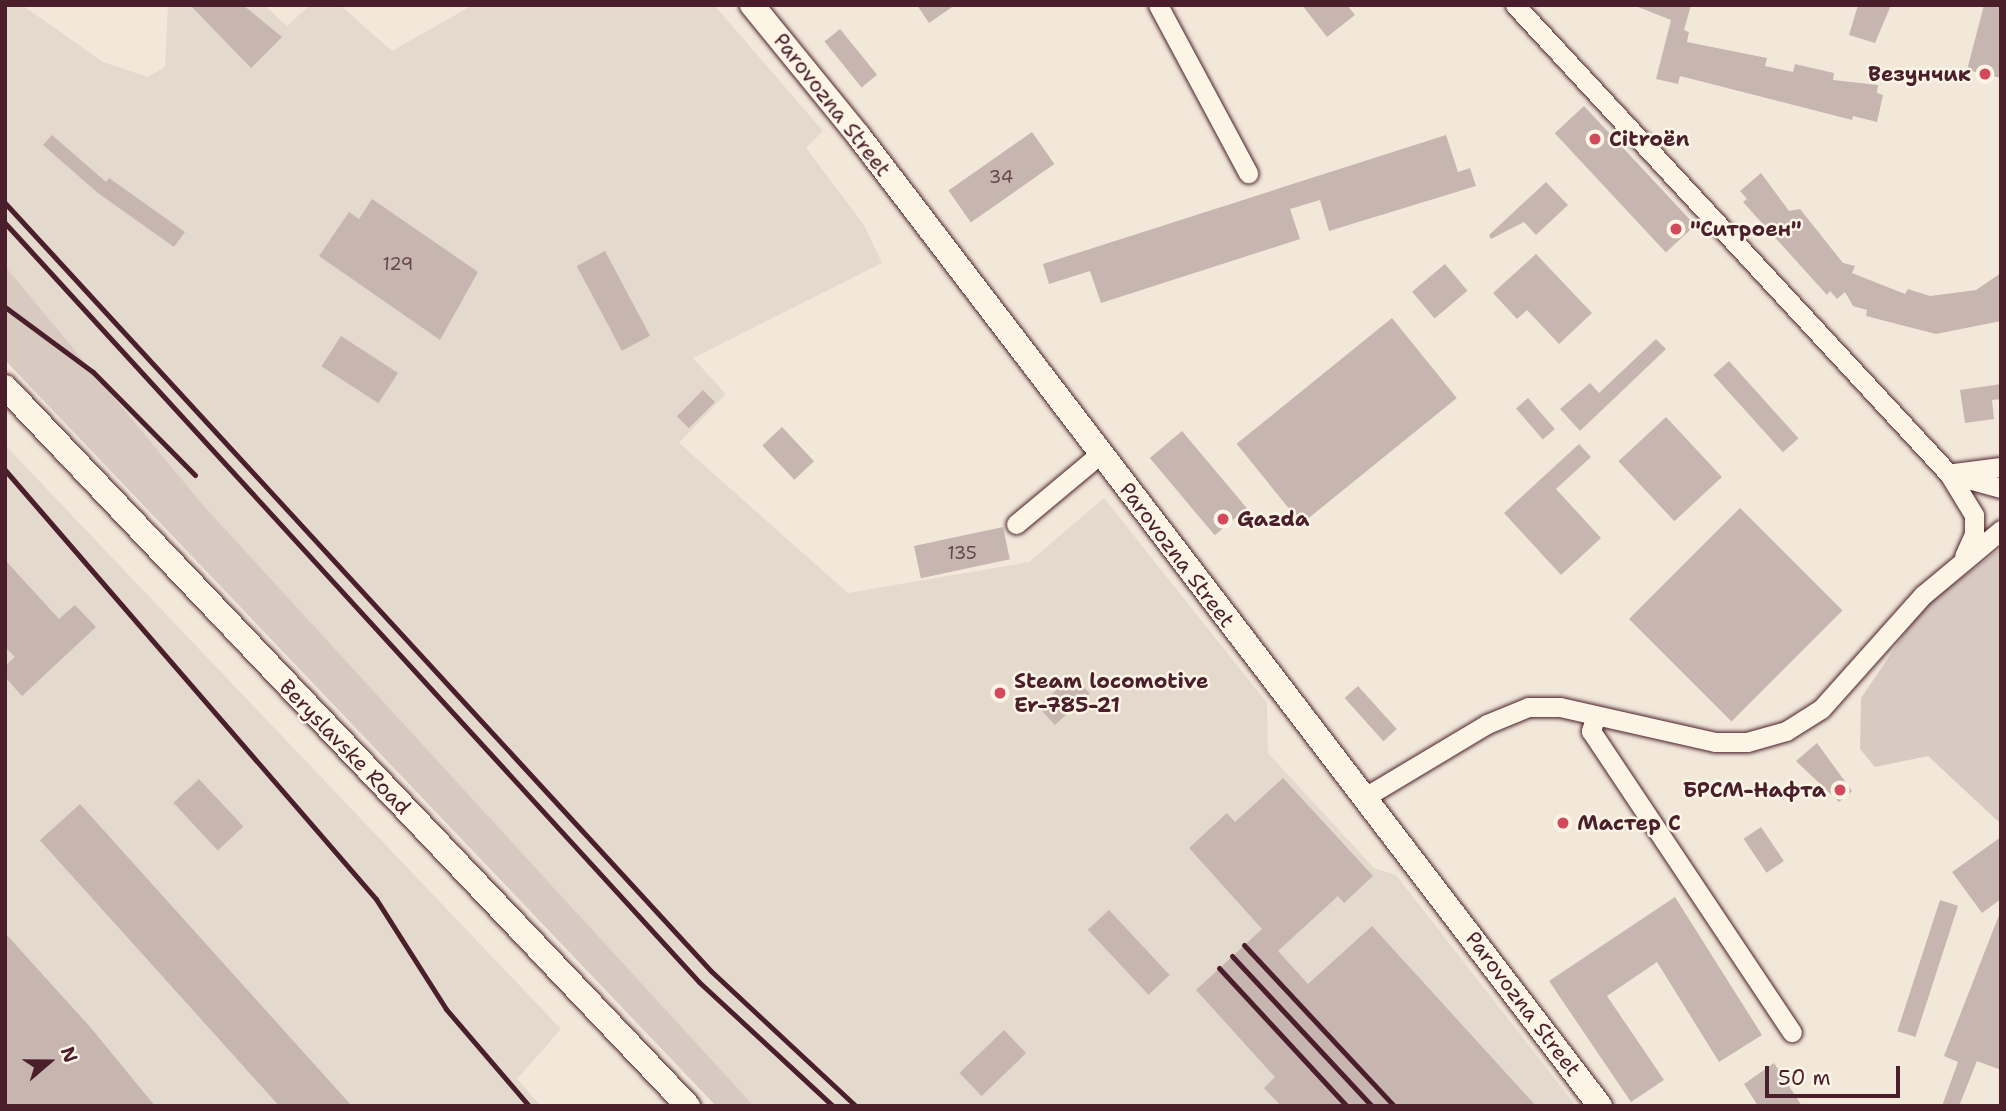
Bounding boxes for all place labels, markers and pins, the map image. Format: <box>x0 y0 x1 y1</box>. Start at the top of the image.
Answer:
place label: Везунчик <box>1868 61 1971 87</box>
marker: Везунчик <box>1977 66 1993 82</box>
place label: Citroën <box>1609 126 1689 152</box>
marker: Citroën <box>1587 131 1603 147</box>
place label: "Ситроен" <box>1690 216 1802 242</box>
marker: "Ситроен" <box>1668 221 1684 237</box>
place label: Gazda <box>1237 506 1309 532</box>
marker: Gazda <box>1215 511 1231 527</box>
place label: Steam locomotive Er-785-21 <box>1014 668 1209 718</box>
marker: Steam locomotive Er-785-21 <box>992 685 1008 701</box>
place label: БРСМ-Нафта <box>1683 777 1826 803</box>
marker: БРСМ-Нафта <box>1832 782 1848 798</box>
place label: Мастер С <box>1577 810 1681 836</box>
marker: Мастер С <box>1555 815 1571 831</box>

